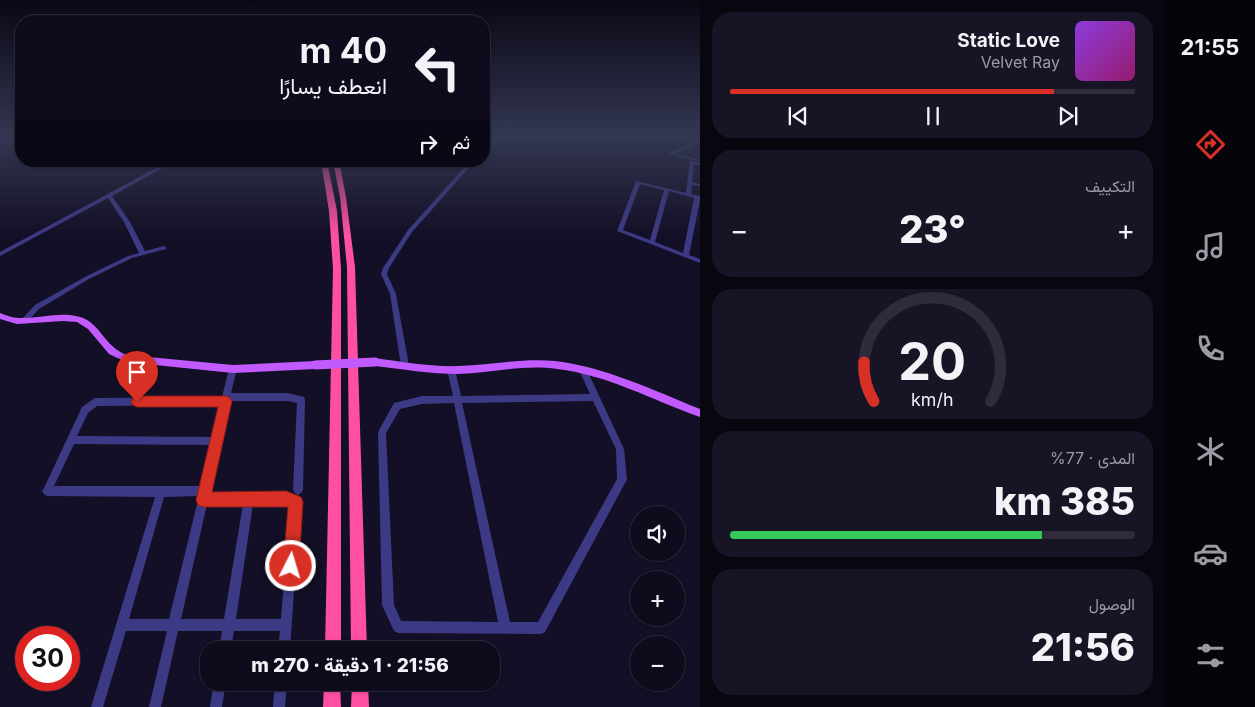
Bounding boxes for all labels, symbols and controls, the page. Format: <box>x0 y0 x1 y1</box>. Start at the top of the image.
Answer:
text: 40 m <box>299 29 387 71</box>
text: Static Love <box>957 29 1060 52</box>
text: 21:55 <box>1181 34 1239 60</box>
icon: left <box>405 35 470 100</box>
text: Velvet Ray <box>981 52 1060 72</box>
text: انعطف يسارًا <box>279 73 387 99</box>
icon: previous <box>784 102 812 130</box>
icon: pause <box>919 102 947 130</box>
icon: next <box>1054 102 1082 130</box>
icon: directions <box>1193 127 1228 162</box>
icon: right <box>414 130 442 158</box>
text: ثم <box>452 131 470 154</box>
text: التكييف <box>1085 176 1135 196</box>
text: 23° <box>899 206 966 252</box>
text: − <box>730 213 749 247</box>
text: + <box>1116 213 1135 247</box>
icon: music <box>1193 229 1228 264</box>
text: 20 <box>899 330 966 393</box>
icon: phone <box>1193 331 1228 366</box>
pin <box>116 351 158 402</box>
icon: arrive <box>123 358 151 386</box>
text: km/h <box>911 389 954 410</box>
icon: climate <box>1193 434 1228 469</box>
text: المدى · 77% <box>1050 448 1135 468</box>
text: 385 km <box>994 478 1135 524</box>
map controls <box>630 506 685 691</box>
button: sound <box>630 506 685 561</box>
icon: car <box>1193 536 1228 571</box>
position arrow <box>264 539 316 591</box>
button: + <box>630 571 685 626</box>
text: الوصول <box>1089 594 1135 614</box>
text: 21:56 <box>1031 624 1135 670</box>
speed limit sign: 30 <box>15 626 80 691</box>
button: − <box>630 636 685 691</box>
icon: filters <box>1193 638 1228 673</box>
text: 21:56 · 1 دقيقة · 270 m <box>251 654 449 677</box>

